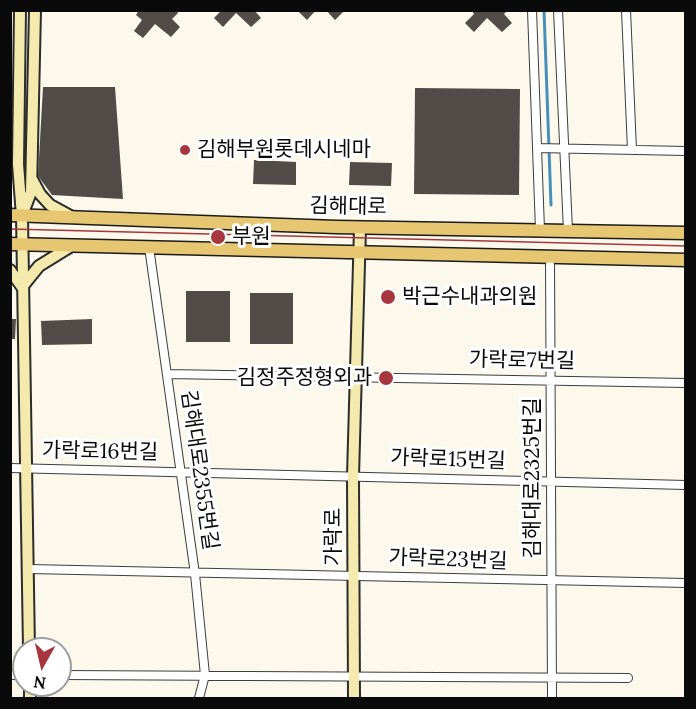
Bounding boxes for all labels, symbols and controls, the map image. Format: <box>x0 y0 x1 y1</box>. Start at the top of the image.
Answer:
place label: 김해부원롯데시네마 <box>197 137 371 163</box>
marker: 김해부원롯데시네마 <box>178 143 192 157</box>
street label: 김해대로 <box>309 194 387 220</box>
place label: 부원 <box>232 224 271 250</box>
marker: 부원 <box>209 228 227 246</box>
place label: 박근수내과의원 <box>402 284 537 310</box>
marker: 박근수내과의원 <box>379 288 397 306</box>
street label: 가락로7번길 <box>469 347 575 375</box>
place label: 김정주정형외과 <box>237 365 372 391</box>
marker: 김정주정형외과 <box>377 369 395 387</box>
street label: 김해대로2355번길 <box>175 388 223 552</box>
street label: 김해대로2325번길 <box>520 397 546 559</box>
street label: 가락로16번길 <box>42 438 158 466</box>
street label: 가락로15번길 <box>390 445 506 475</box>
street label: 가락로 <box>321 508 347 566</box>
street label: 가락로23번길 <box>388 545 508 575</box>
north arrow <box>12 637 72 697</box>
text: N <box>32 672 47 694</box>

